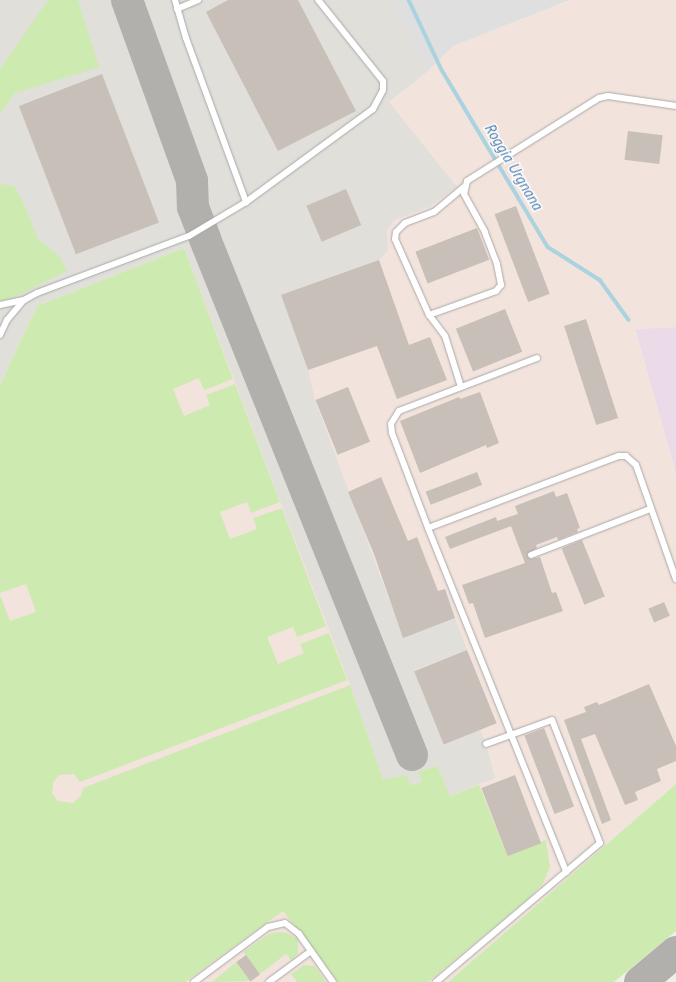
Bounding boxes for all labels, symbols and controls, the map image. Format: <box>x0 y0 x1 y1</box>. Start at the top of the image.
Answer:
water label: Roggia Urgnana <box>481 120 547 214</box>

